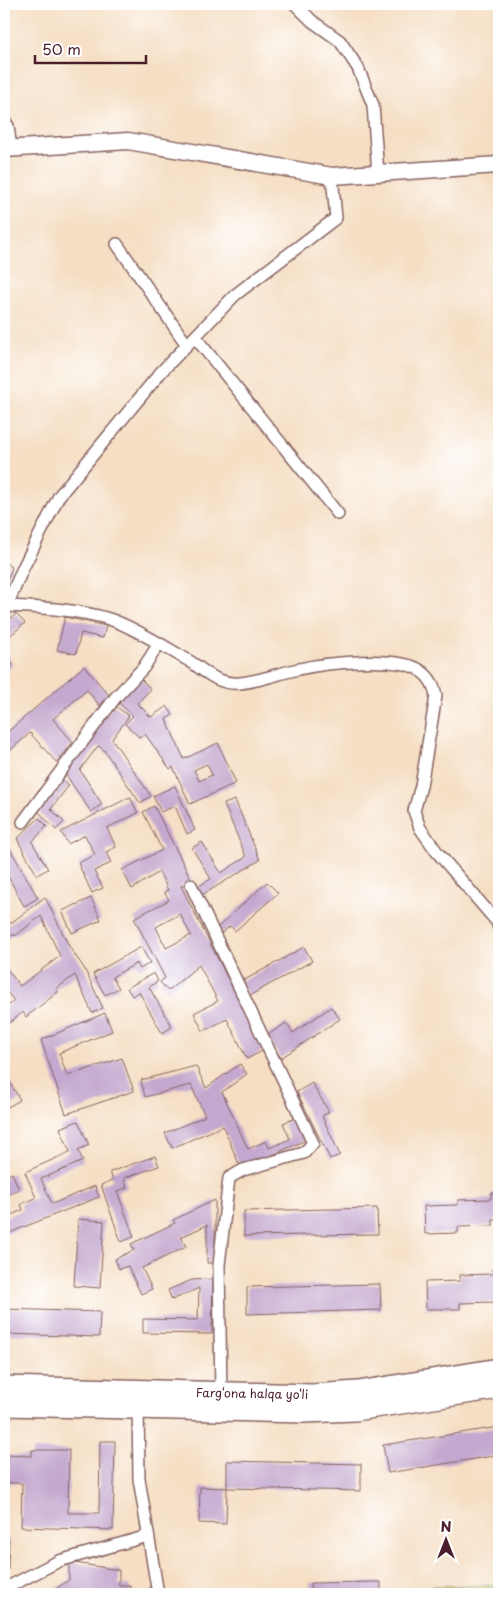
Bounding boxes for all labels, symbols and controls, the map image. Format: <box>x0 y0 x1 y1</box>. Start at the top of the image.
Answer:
scale bar <box>35 32 146 64</box>
text: 50 m <box>42 37 81 60</box>
street label: Farg‘ona halqa yo‘li <box>196 1383 308 1403</box>
north arrow <box>420 1516 470 1566</box>
text: N <box>440 1516 452 1537</box>

